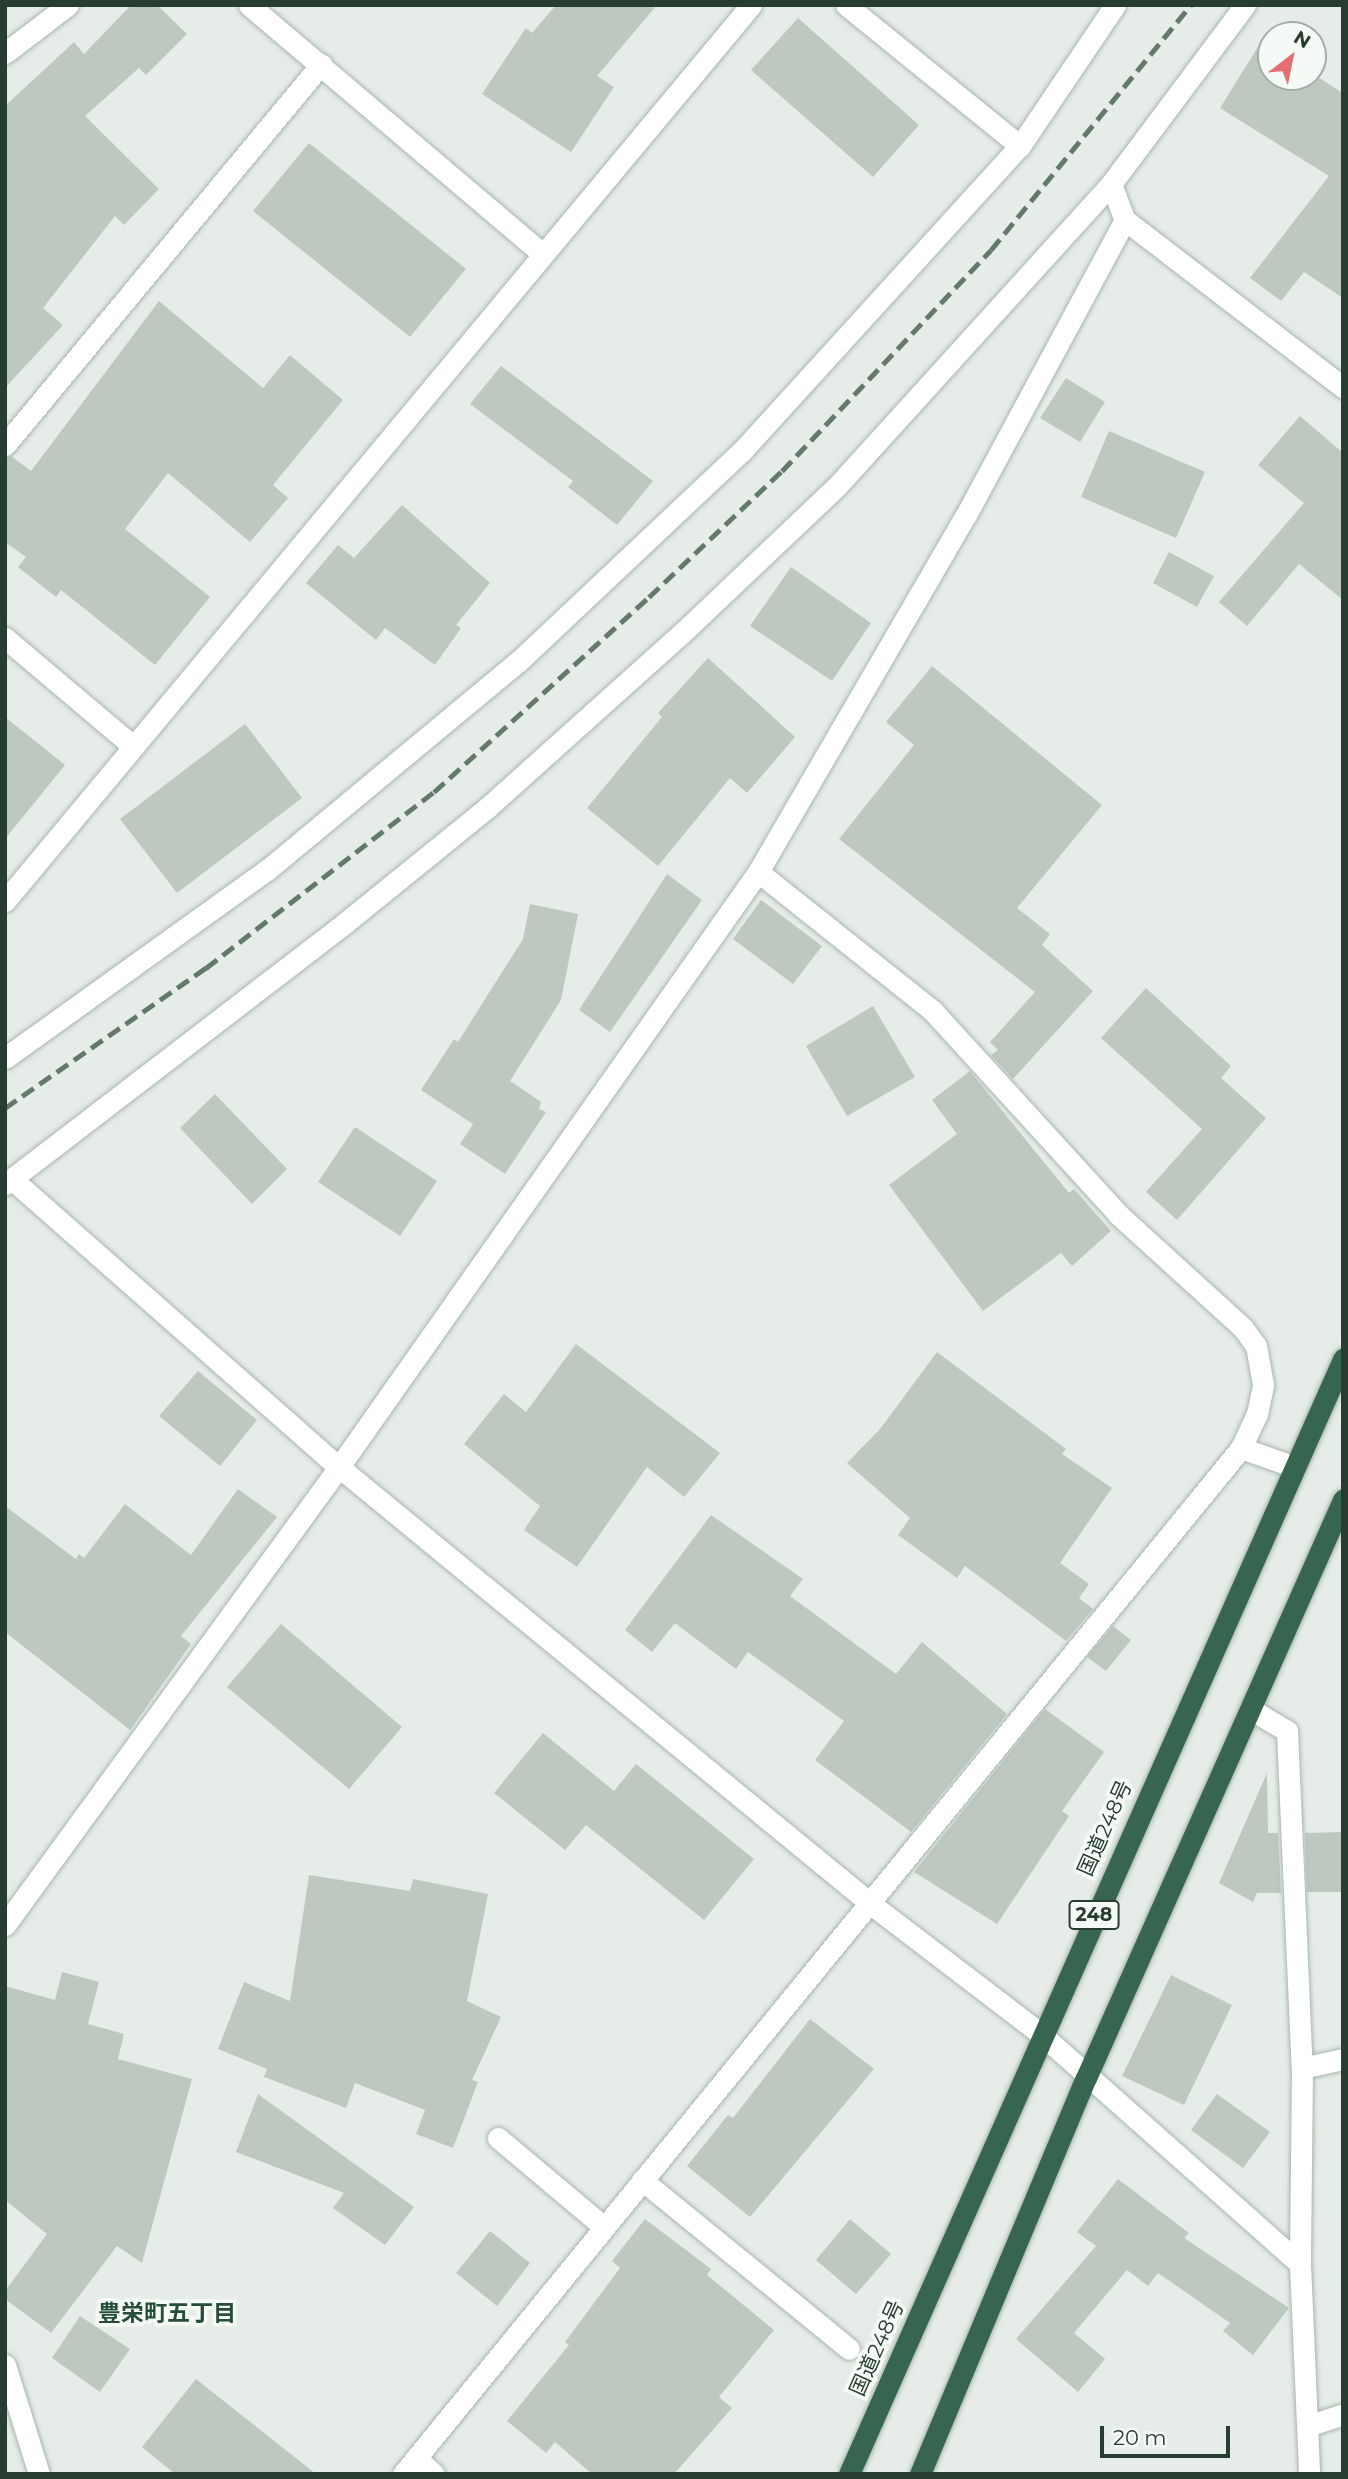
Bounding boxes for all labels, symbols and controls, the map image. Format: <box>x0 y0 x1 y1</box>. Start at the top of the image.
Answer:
north arrow <box>1257 21 1327 91</box>
text: N <box>1290 26 1315 53</box>
street label: 国道248号 <box>1073 1776 1137 1880</box>
road number: 248 <box>1068 1899 1120 1930</box>
street label: 国道248号 <box>845 2296 909 2400</box>
district label: 豊栄町五丁目 <box>98 2299 236 2327</box>
scale bar <box>1103 2412 1232 2456</box>
text: 20 m <box>1113 2425 1167 2450</box>

